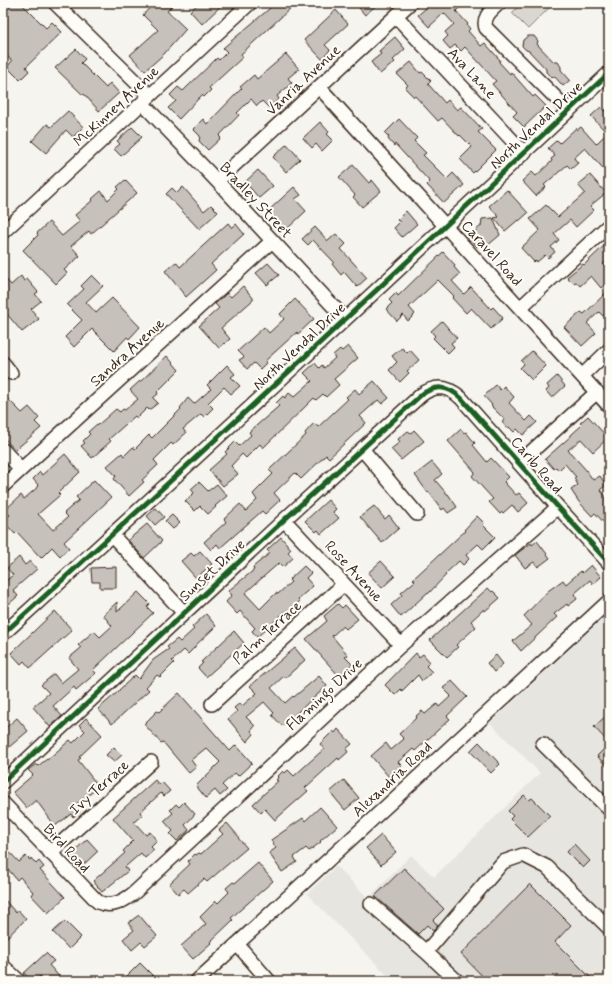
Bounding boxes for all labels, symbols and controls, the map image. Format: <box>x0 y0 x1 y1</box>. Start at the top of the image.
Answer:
street label: Vanria Avenue <box>262 41 346 121</box>
street label: Ava Lane <box>442 44 500 104</box>
street label: McKinney Avenue <box>69 62 164 152</box>
street label: North Vendal Drive <box>486 77 588 174</box>
street label: Bradley Street <box>215 158 296 243</box>
street label: Caravel Road <box>456 216 526 291</box>
street label: North Vendal Drive <box>249 298 351 395</box>
street label: Sandra Avenue <box>86 314 169 392</box>
street label: Carib Road <box>506 433 567 499</box>
street label: Sunset Drive <box>175 535 250 606</box>
street label: Rose Avenue <box>320 537 387 607</box>
street label: Palm Terrace <box>229 596 307 669</box>
street label: Flamingo Drive <box>282 654 368 736</box>
street label: Alexandria Road <box>349 738 437 822</box>
street label: Ivy Terrace <box>66 756 134 820</box>
street label: Bird Road <box>38 820 94 878</box>

